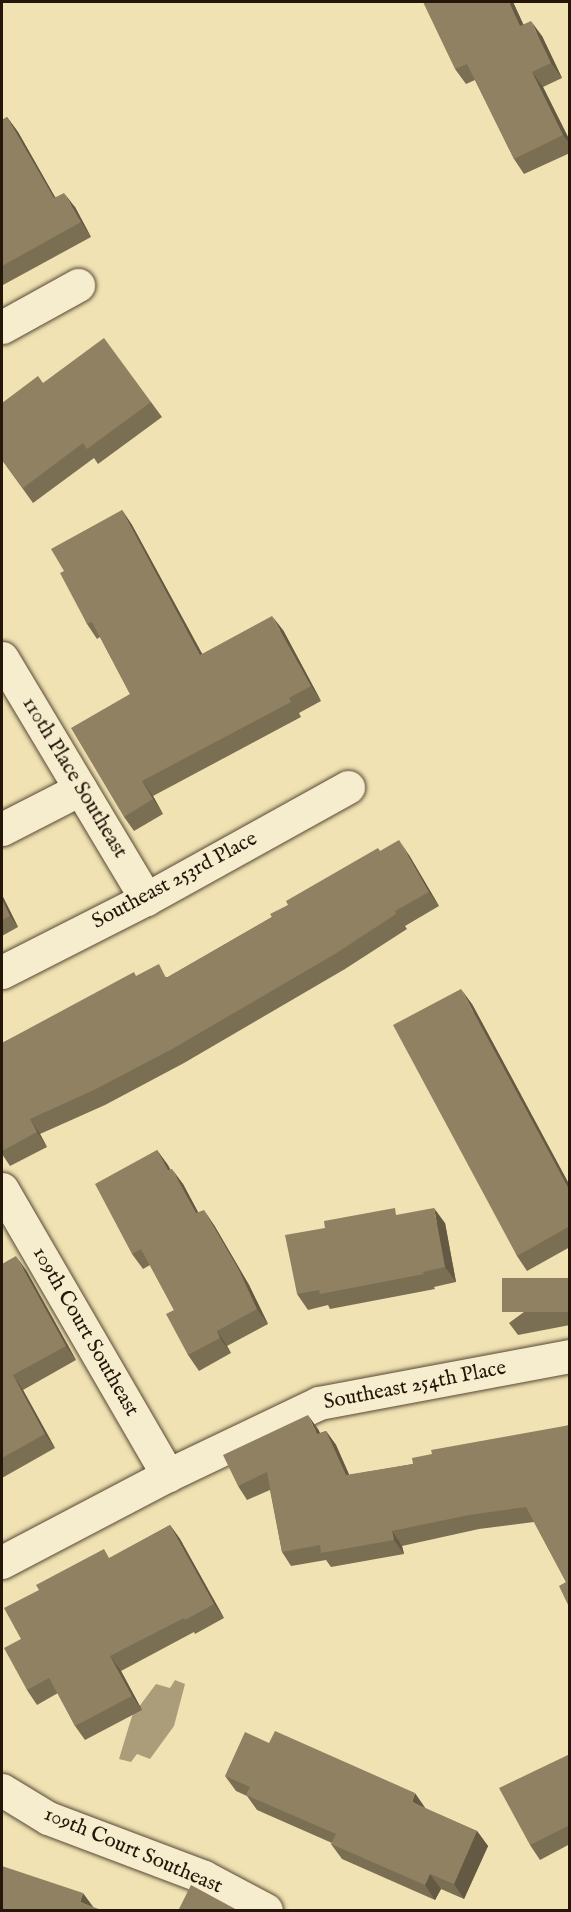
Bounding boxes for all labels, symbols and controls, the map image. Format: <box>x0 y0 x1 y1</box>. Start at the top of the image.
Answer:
street label: 110th Place Southeast <box>16 693 132 863</box>
street label: Southeast 253rd Place <box>88 827 262 935</box>
street label: 109th Court Southeast <box>26 1243 144 1421</box>
street label: Southeast 254th Place <box>322 1356 508 1416</box>
street label: 109th Court Southeast <box>40 1802 226 1900</box>

